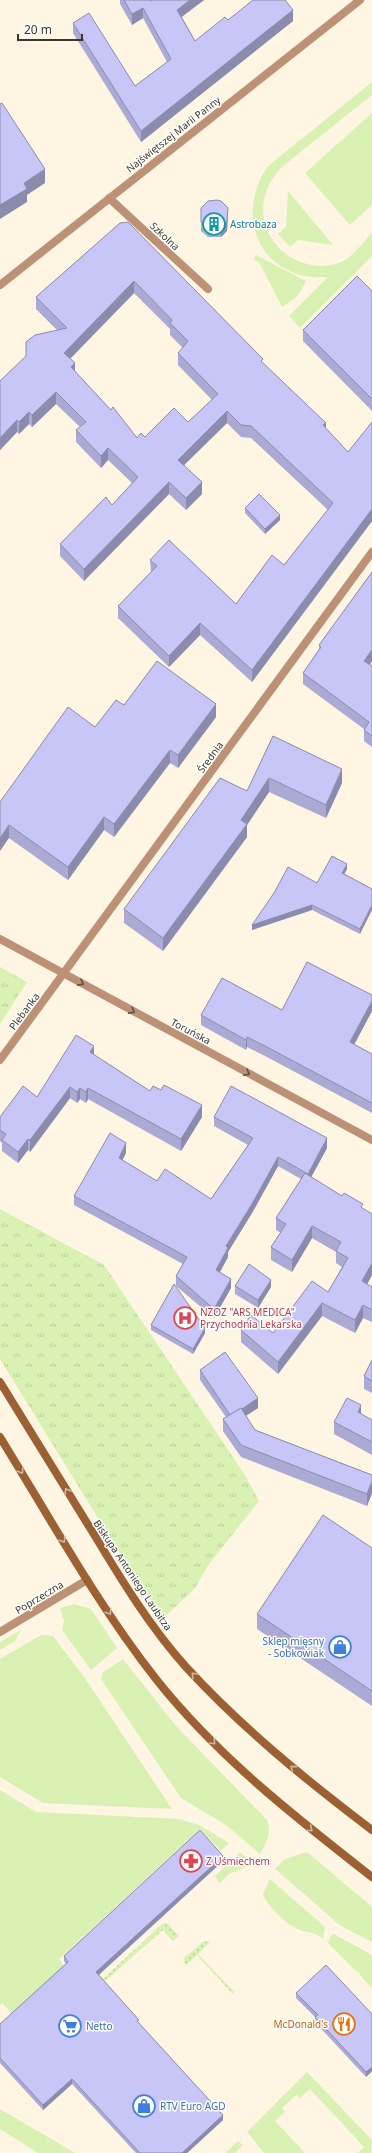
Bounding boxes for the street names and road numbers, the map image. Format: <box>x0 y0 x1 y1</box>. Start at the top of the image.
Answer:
street label: Najświętszej Marii Panny <box>123 92 224 175</box>
street label: Szkolna <box>147 219 183 253</box>
street label: Średnia <box>194 738 226 776</box>
street label: Plebanka <box>5 990 43 1032</box>
street label: Toruńska <box>169 1015 213 1047</box>
street label: Biskupa Antoniego Laubitza <box>91 1517 175 1633</box>
street label: Poprzeczna <box>12 1577 66 1617</box>

